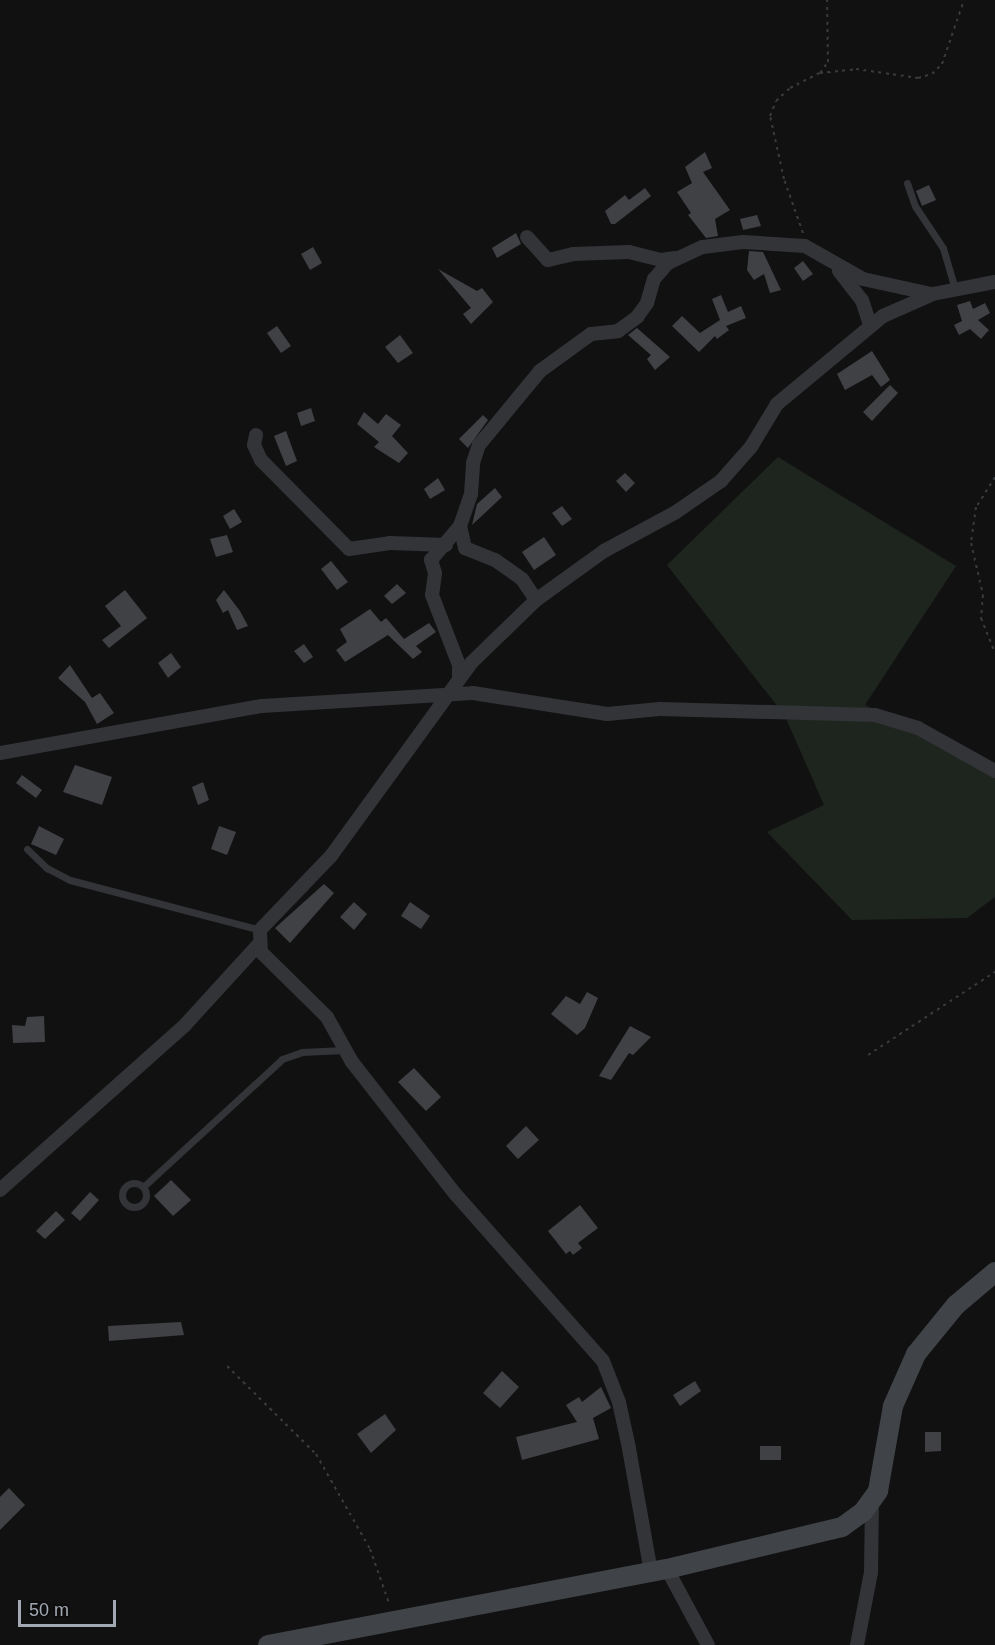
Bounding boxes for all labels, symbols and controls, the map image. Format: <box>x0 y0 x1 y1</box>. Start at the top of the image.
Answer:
scale bar <box>21 1588 118 1626</box>
text: 50 m <box>29 1600 69 1620</box>

